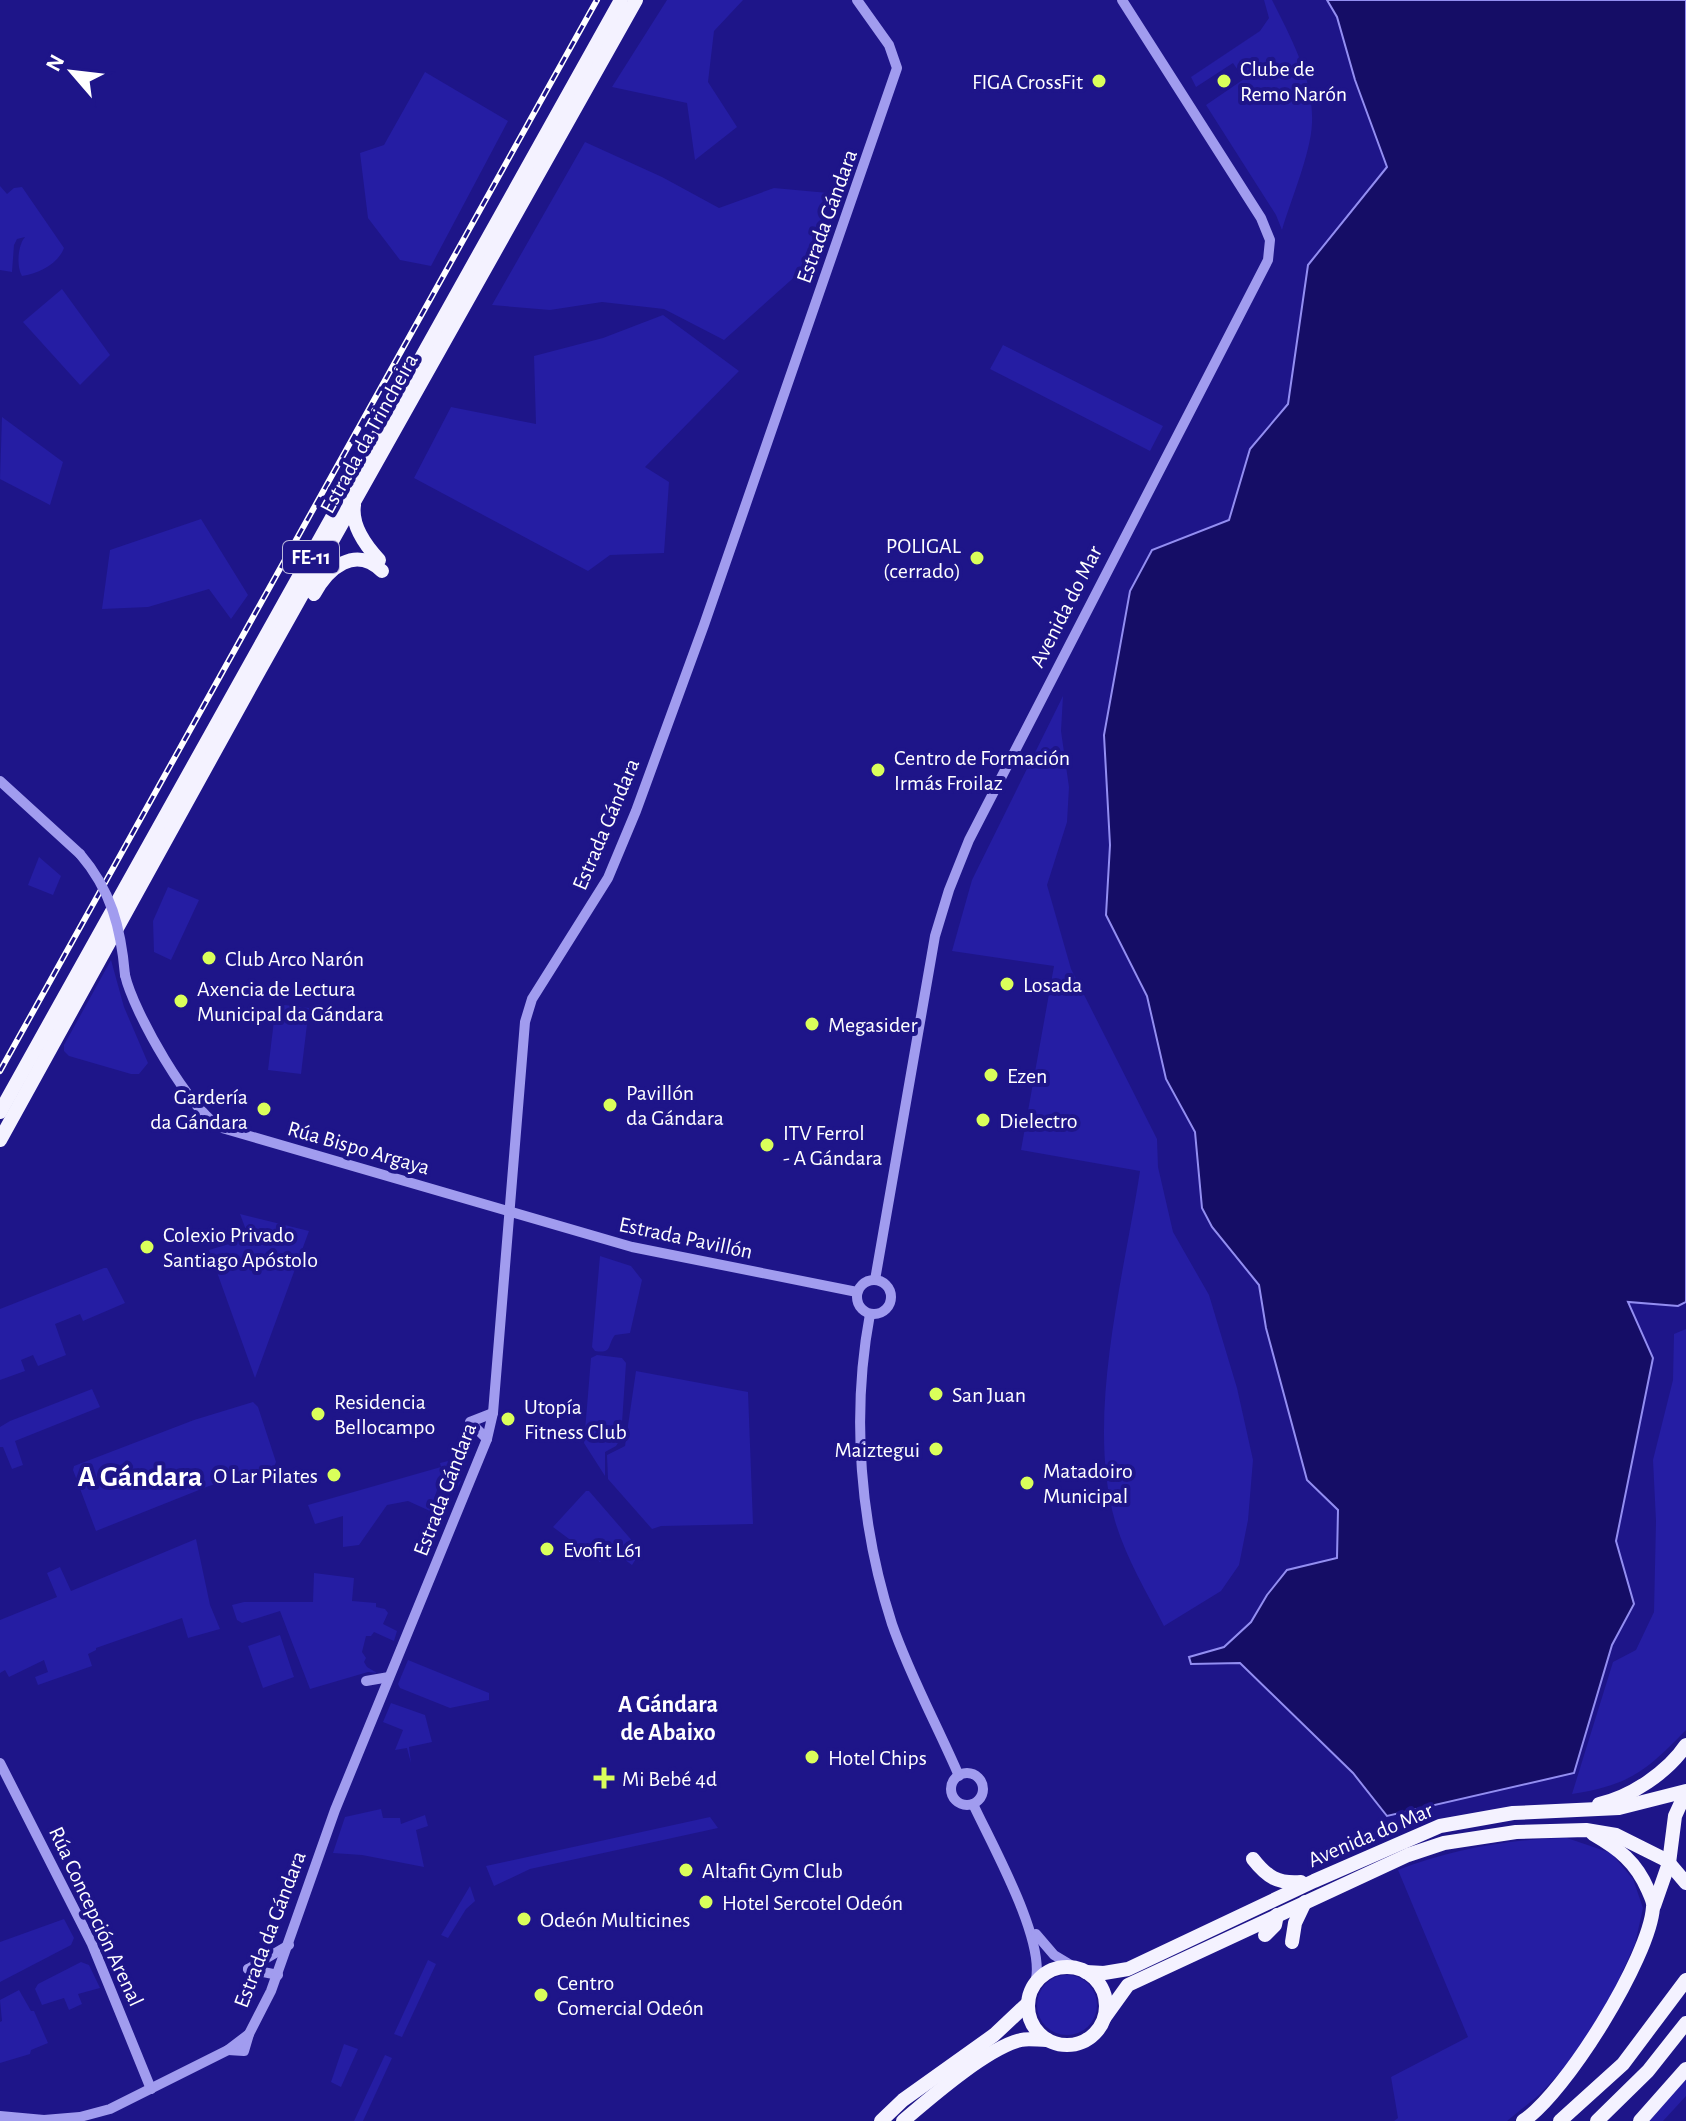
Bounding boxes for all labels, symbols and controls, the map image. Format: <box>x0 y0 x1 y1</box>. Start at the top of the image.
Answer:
north arrow <box>32 32 112 112</box>
text: N <box>42 51 69 75</box>
place label: Clube de Remo Narón <box>1240 58 1347 105</box>
place label: FIGA CrossFit <box>972 71 1083 93</box>
marker: FIGA CrossFit <box>1090 72 1108 90</box>
marker: Clube de Remo Narón <box>1215 72 1233 90</box>
street label: Estrada Gándara <box>793 146 861 286</box>
street label: Estrada da Trincheira <box>316 350 422 517</box>
place label: POLIGAL (cerrado) <box>883 535 962 582</box>
road number: FE-11 <box>283 541 339 573</box>
street label: Avenida do Mar <box>1026 542 1106 671</box>
marker: POLIGAL (cerrado) <box>968 549 986 567</box>
place label: Centro de Formación Irmás Froilaz <box>894 747 1070 794</box>
street label: Estrada Gándara <box>568 755 644 893</box>
marker: Centro de Formación Irmás Froilaz <box>869 761 887 779</box>
place label: Club Arco Narón <box>225 948 364 970</box>
marker: Club Arco Narón <box>200 949 218 967</box>
place label: Losada <box>1023 974 1083 996</box>
marker: Losada <box>998 975 1016 993</box>
place label: Axencia de Lectura Municipal da Gándara <box>197 978 384 1025</box>
marker: Axencia de Lectura Municipal da Gándara <box>172 992 190 1010</box>
place label: Megasider <box>828 1014 918 1036</box>
marker: Megasider <box>803 1015 821 1033</box>
place label: Ezen <box>1007 1065 1047 1087</box>
marker: Ezen <box>982 1066 1000 1084</box>
place label: Pavillón da Gándara <box>626 1082 724 1129</box>
place label: Gardería da Gándara <box>150 1086 248 1133</box>
marker: Pavillón da Gándara <box>601 1096 619 1114</box>
marker: Gardería da Gándara <box>255 1100 273 1118</box>
place label: Dielectro <box>999 1110 1078 1132</box>
marker: Dielectro <box>974 1111 992 1129</box>
street label: Rúa Bispo Argaya <box>285 1117 432 1179</box>
place label: ITV Ferrol - A Gándara <box>783 1122 882 1169</box>
marker: ITV Ferrol - A Gándara <box>758 1136 776 1154</box>
street label: Estrada Pavillón <box>617 1213 755 1263</box>
place label: Colexio Privado Santiago Apóstolo <box>163 1224 318 1271</box>
marker: Colexio Privado Santiago Apóstolo <box>138 1238 156 1256</box>
place label: San Juan <box>952 1384 1026 1406</box>
marker: San Juan <box>927 1385 945 1403</box>
place label: Residencia Bellocampo <box>334 1391 435 1438</box>
place label: Utopía Fitness Club <box>524 1396 627 1443</box>
marker: Residencia Bellocampo <box>309 1405 327 1423</box>
marker: Utopía Fitness Club <box>499 1410 517 1428</box>
street label: Estrada Gándara <box>409 1420 480 1559</box>
place label: Maiztegui <box>834 1439 920 1461</box>
marker: Maiztegui <box>927 1440 945 1458</box>
place label: Matadoiro Municipal <box>1043 1460 1133 1507</box>
district label: A Gándara <box>78 1462 202 1492</box>
place label: O Lar Pilates <box>213 1465 318 1487</box>
marker: O Lar Pilates <box>325 1466 343 1484</box>
marker: Matadoiro Municipal <box>1018 1474 1036 1492</box>
place label: Evofit L61 <box>563 1539 642 1561</box>
marker: Evofit L61 <box>538 1540 556 1558</box>
district label: A Gándara de Abaixo <box>618 1693 718 1745</box>
place label: Hotel Chips <box>828 1747 927 1769</box>
marker: Hotel Chips <box>803 1748 821 1766</box>
marker: Mi Bebé 4d <box>593 1767 615 1789</box>
place label: Mi Bebé 4d <box>622 1768 717 1790</box>
street label: Avenida do Mar <box>1305 1799 1436 1871</box>
street label: Rúa Concepción Arenal <box>45 1823 147 2010</box>
street label: Estrada da Gándara <box>230 1848 310 2011</box>
place label: Altafit Gym Club <box>702 1860 843 1882</box>
marker: Altafit Gym Club <box>677 1861 695 1879</box>
place label: Hotel Sercotel Odeón <box>722 1892 903 1914</box>
marker: Hotel Sercotel Odeón <box>697 1893 715 1911</box>
place label: Odeón Multicines <box>540 1909 690 1931</box>
marker: Odeón Multicines <box>515 1910 533 1928</box>
place label: Centro Comercial Odeón <box>557 1972 704 2019</box>
marker: Centro Comercial Odeón <box>532 1986 550 2004</box>

